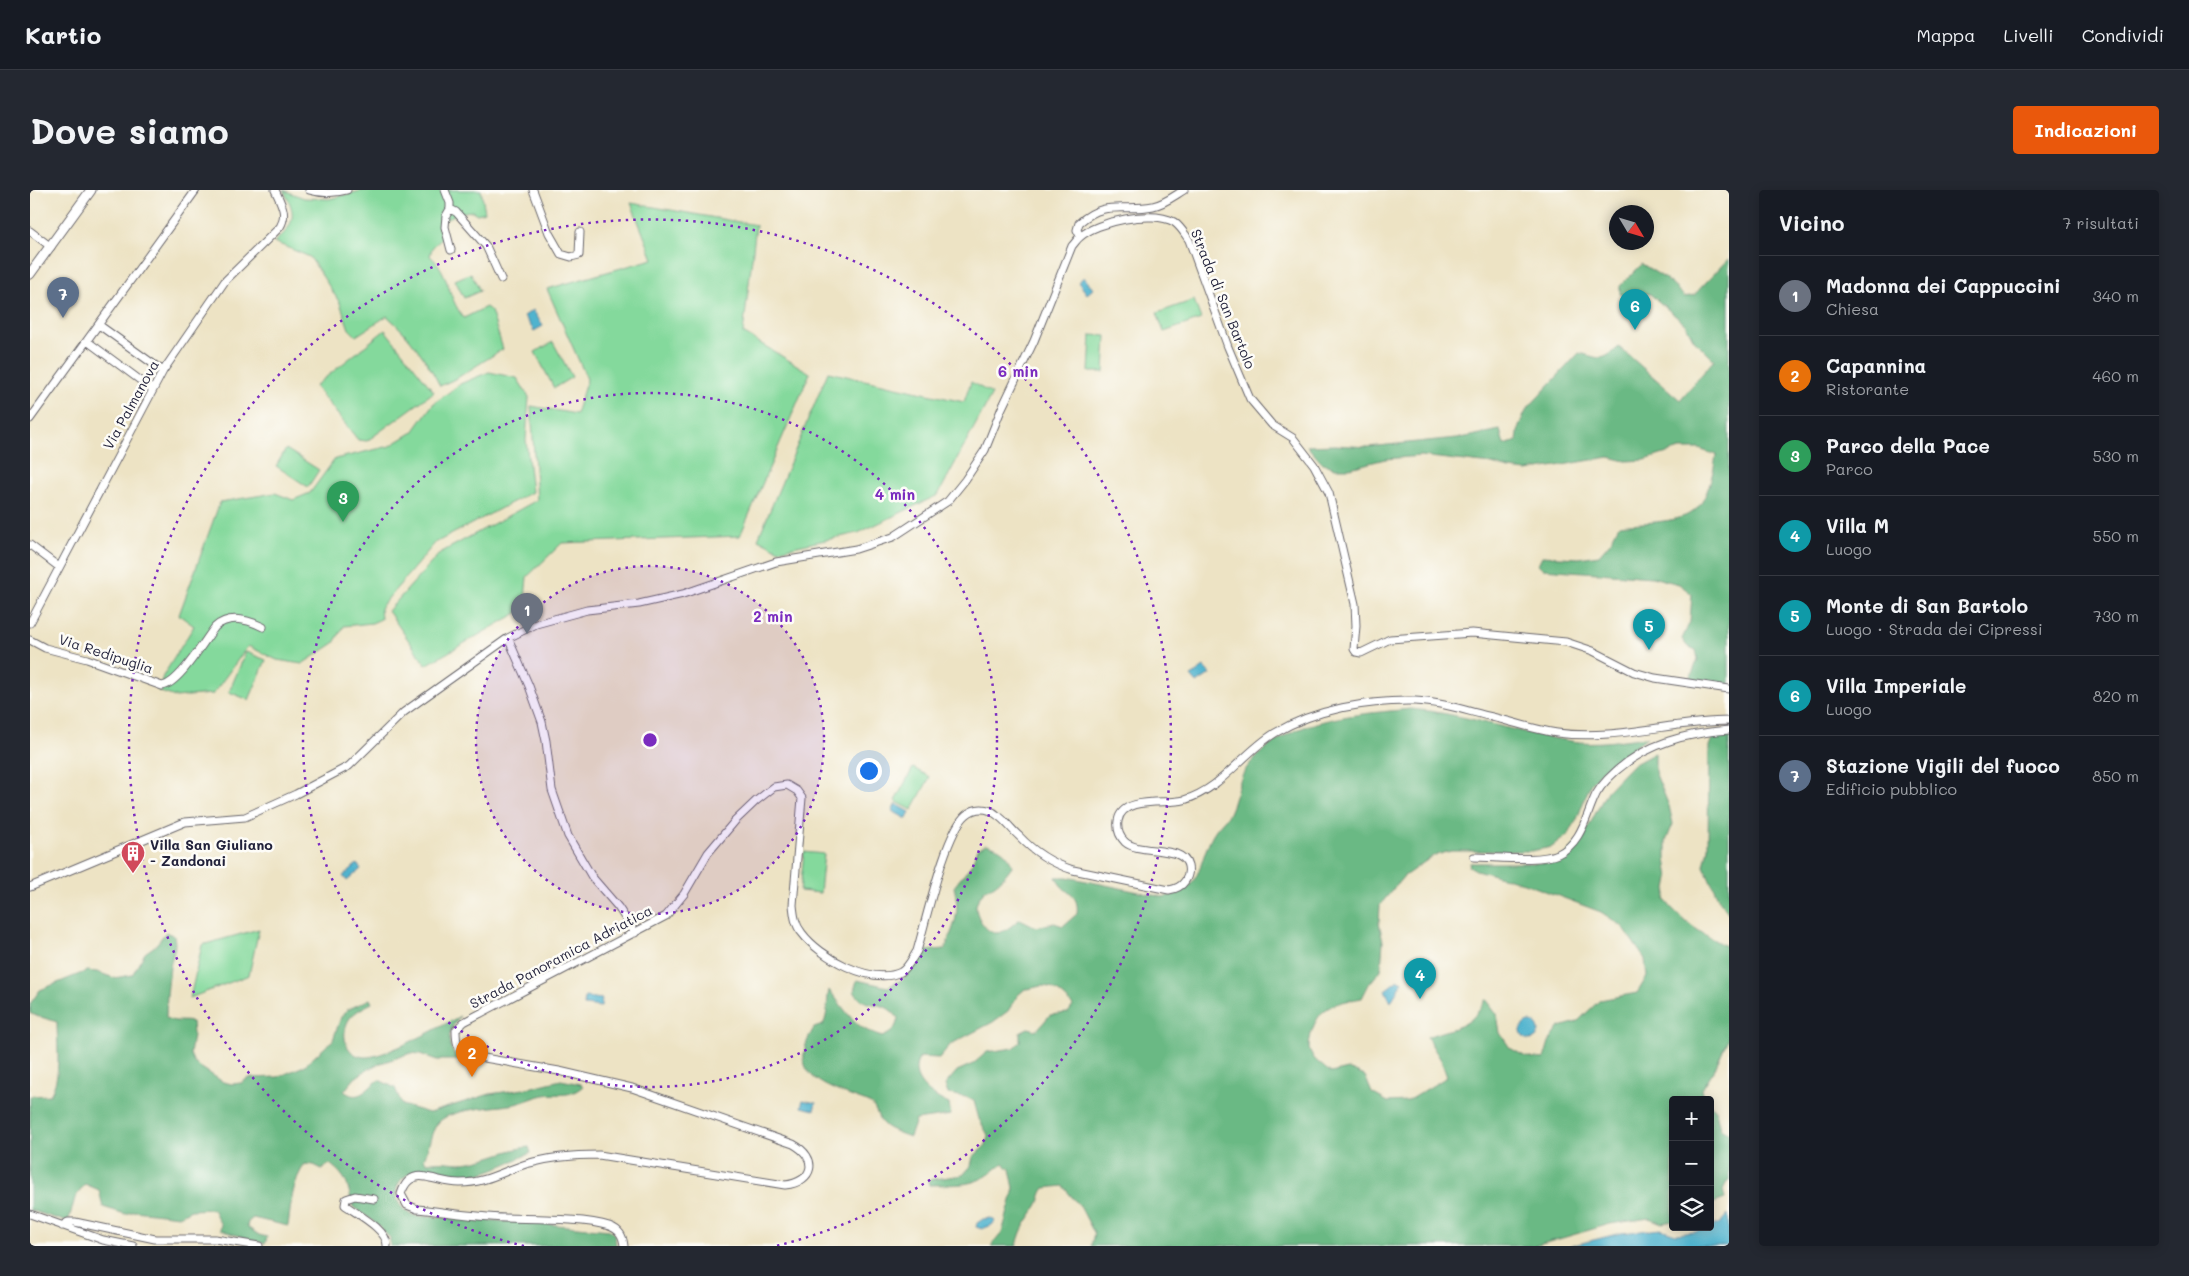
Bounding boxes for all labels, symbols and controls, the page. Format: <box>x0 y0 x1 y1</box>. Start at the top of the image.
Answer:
text: Kartio <box>25 19 101 50</box>
text: Mappa <box>1916 23 1975 47</box>
text: Livelli <box>2003 23 2054 47</box>
text: Condividi <box>2082 23 2164 47</box>
button: Indicazioni <box>2013 106 2159 154</box>
text: Dove siamo <box>30 107 229 153</box>
north arrow <box>1609 205 1654 250</box>
text: Vicino <box>1779 209 1844 236</box>
text: 7 risultati <box>2063 212 2139 233</box>
street label: Strada di San Bartolo <box>1187 226 1260 371</box>
text: Madonna dei Cappuccini <box>1826 273 2061 298</box>
pin: 7 <box>47 277 79 318</box>
text: 1 <box>1791 285 1799 306</box>
text: 340 m <box>2092 285 2139 306</box>
pin: 6 <box>1619 289 1651 330</box>
text: Chiesa <box>1826 298 1879 319</box>
text: Capannina <box>1826 353 1926 378</box>
street label: Via Palmanova <box>98 357 163 453</box>
text: 6 min <box>998 361 1038 381</box>
text: 2 <box>1791 365 1799 386</box>
text: 460 m <box>2092 365 2139 386</box>
text: Ristorante <box>1826 378 1909 399</box>
text: Parco della Pace <box>1826 433 1990 458</box>
text: 3 <box>1790 445 1800 466</box>
text: 530 m <box>2093 445 2139 466</box>
text: Parco <box>1826 458 1873 479</box>
pin: 3 <box>327 481 359 522</box>
text: 4 min <box>875 484 915 504</box>
text: Villa M <box>1826 513 1889 538</box>
text: 4 <box>1790 525 1800 546</box>
text: 550 m <box>2093 525 2139 546</box>
text: Luogo <box>1826 538 1871 559</box>
pin: 1 <box>511 593 543 634</box>
text: Monte di San Bartolo <box>1826 593 2028 618</box>
text: 5 <box>1790 605 1800 626</box>
text: 730 m <box>2093 605 2139 626</box>
text: 2 min <box>753 606 793 626</box>
pin: 5 <box>1633 609 1665 650</box>
text: Luogo · Strada dei Cipressi <box>1826 618 2043 639</box>
street label: Via Redipuglia <box>57 629 156 678</box>
text: Villa Imperiale <box>1826 673 1966 698</box>
text: 6 <box>1790 685 1800 706</box>
text: 820 m <box>2093 685 2139 706</box>
text: Luogo <box>1826 698 1871 719</box>
centre of rings <box>641 731 659 749</box>
text: Stazione Vigili del fuoco <box>1826 753 2060 778</box>
your location <box>856 758 882 784</box>
text: 7 <box>1791 765 1799 786</box>
text: 850 m <box>2092 765 2139 786</box>
text: Edificio pubblico <box>1826 778 1957 799</box>
place label: Villa San Giuliano - Zandonai <box>150 835 273 870</box>
building icon: Villa San Giuliano - Zandonai <box>120 840 146 874</box>
street label: Strada Panoramica Adriatica <box>466 900 655 1013</box>
pin: 4 <box>1404 958 1436 999</box>
pin: 2 <box>456 1036 488 1077</box>
map controls <box>1669 1096 1714 1231</box>
button: + <box>1669 1096 1714 1141</box>
button: − <box>1669 1141 1714 1186</box>
button: layers <box>1669 1186 1714 1231</box>

